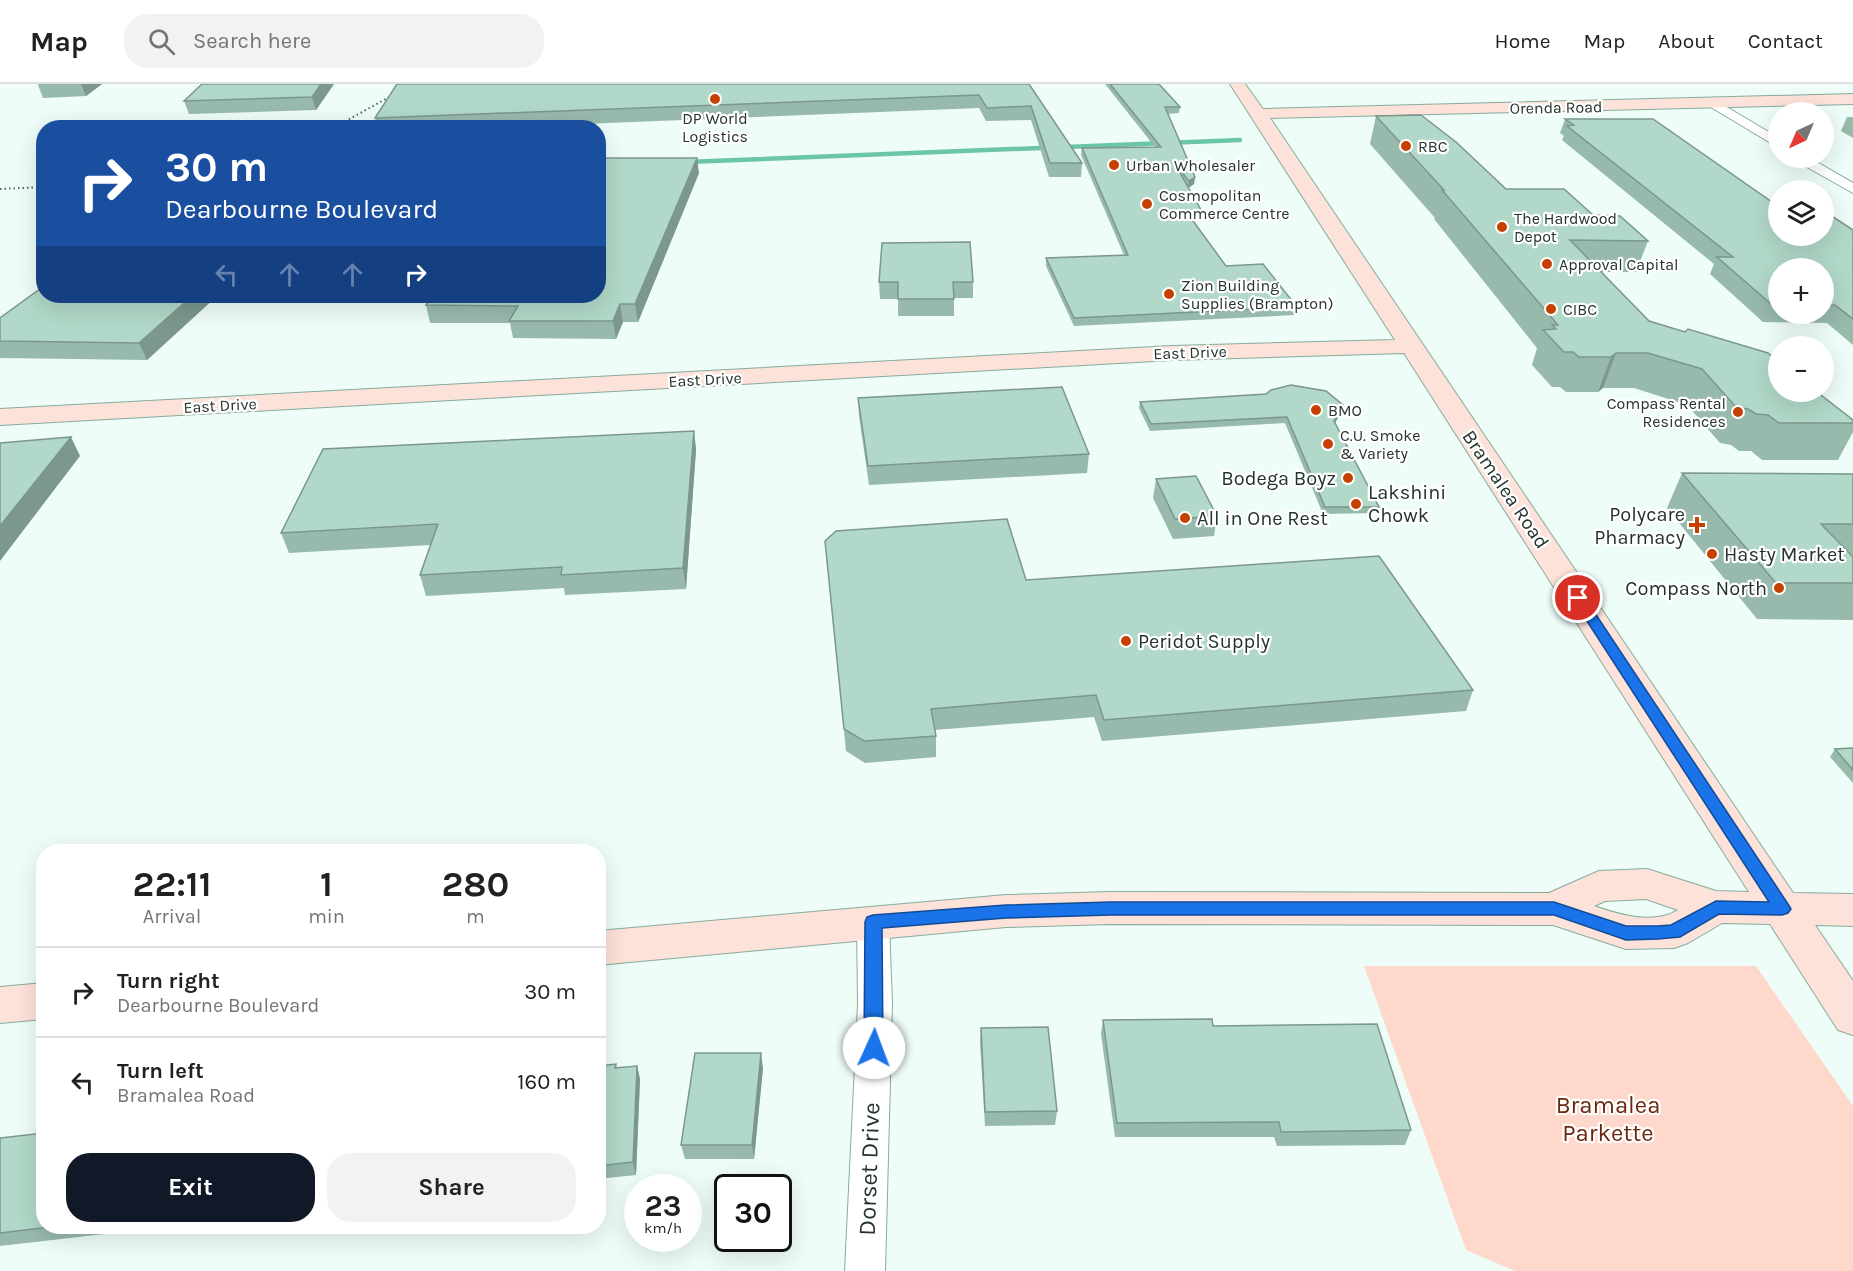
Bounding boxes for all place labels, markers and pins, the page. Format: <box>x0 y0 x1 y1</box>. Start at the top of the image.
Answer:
marker: DP World Logistics <box>708 92 722 106</box>
place label: DP World Logistics <box>682 109 748 146</box>
place label: RBC <box>1418 137 1448 156</box>
marker: RBC <box>1399 139 1413 153</box>
place label: Urban Wholesaler <box>1126 156 1255 175</box>
marker: Urban Wholesaler <box>1107 158 1121 172</box>
place label: Cosmopolitan Commerce Centre <box>1159 186 1289 223</box>
marker: Cosmopolitan Commerce Centre <box>1140 197 1154 211</box>
place label: The Hardwood Depot <box>1514 209 1617 246</box>
marker: The Hardwood Depot <box>1495 220 1509 234</box>
place label: Approval Capital <box>1559 255 1679 274</box>
marker: Approval Capital <box>1540 257 1554 271</box>
place label: Zion Building Supplies (Brampton) <box>1181 276 1333 313</box>
marker: Zion Building Supplies (Brampton) <box>1162 287 1176 301</box>
place label: CIBC <box>1563 300 1597 319</box>
marker: CIBC <box>1544 302 1558 316</box>
place label: Compass Rental Residences <box>1607 394 1726 431</box>
place label: BMO <box>1328 401 1362 420</box>
marker: BMO <box>1309 403 1323 417</box>
marker: Compass Rental Residences <box>1731 405 1745 419</box>
place label: C.U. Smoke & Variety <box>1340 426 1420 463</box>
marker: C.U. Smoke & Variety <box>1321 437 1335 451</box>
place label: Bodega Boyz <box>1221 467 1336 490</box>
marker: Bodega Boyz <box>1341 471 1355 485</box>
place label: Lakshini Chowk <box>1368 481 1446 527</box>
marker: Lakshini Chowk <box>1349 497 1363 511</box>
place label: Polycare Pharmacy <box>1594 503 1685 549</box>
place label: All in One Rest <box>1197 507 1328 530</box>
marker: All in One Rest <box>1178 511 1192 525</box>
marker: Polycare Pharmacy <box>1690 518 1704 532</box>
place label: Hasty Market <box>1724 543 1845 566</box>
marker: Hasty Market <box>1705 547 1719 561</box>
pin <box>1552 572 1603 623</box>
place label: Compass North <box>1625 577 1767 600</box>
marker: Compass North <box>1772 581 1786 595</box>
place label: Peridot Supply <box>1138 630 1270 653</box>
marker: Peridot Supply <box>1119 634 1133 648</box>

